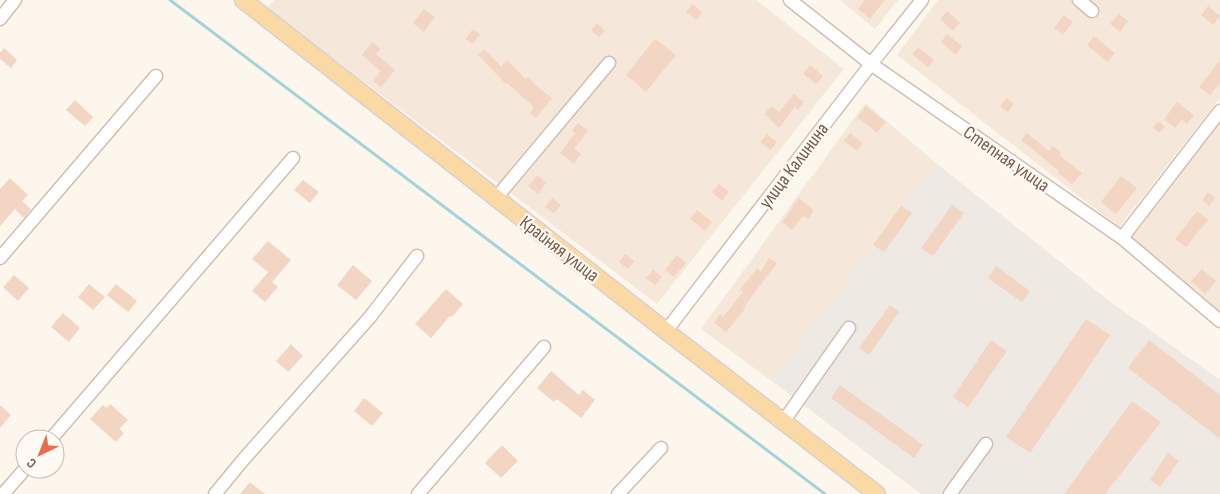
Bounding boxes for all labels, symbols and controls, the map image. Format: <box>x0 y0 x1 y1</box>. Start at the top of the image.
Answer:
street label: улица Калинина <box>754 118 834 213</box>
street label: Степная улица <box>959 121 1054 197</box>
street label: Крайняя улица <box>515 211 603 287</box>
north arrow <box>15 429 65 479</box>
text: С <box>23 454 40 472</box>

